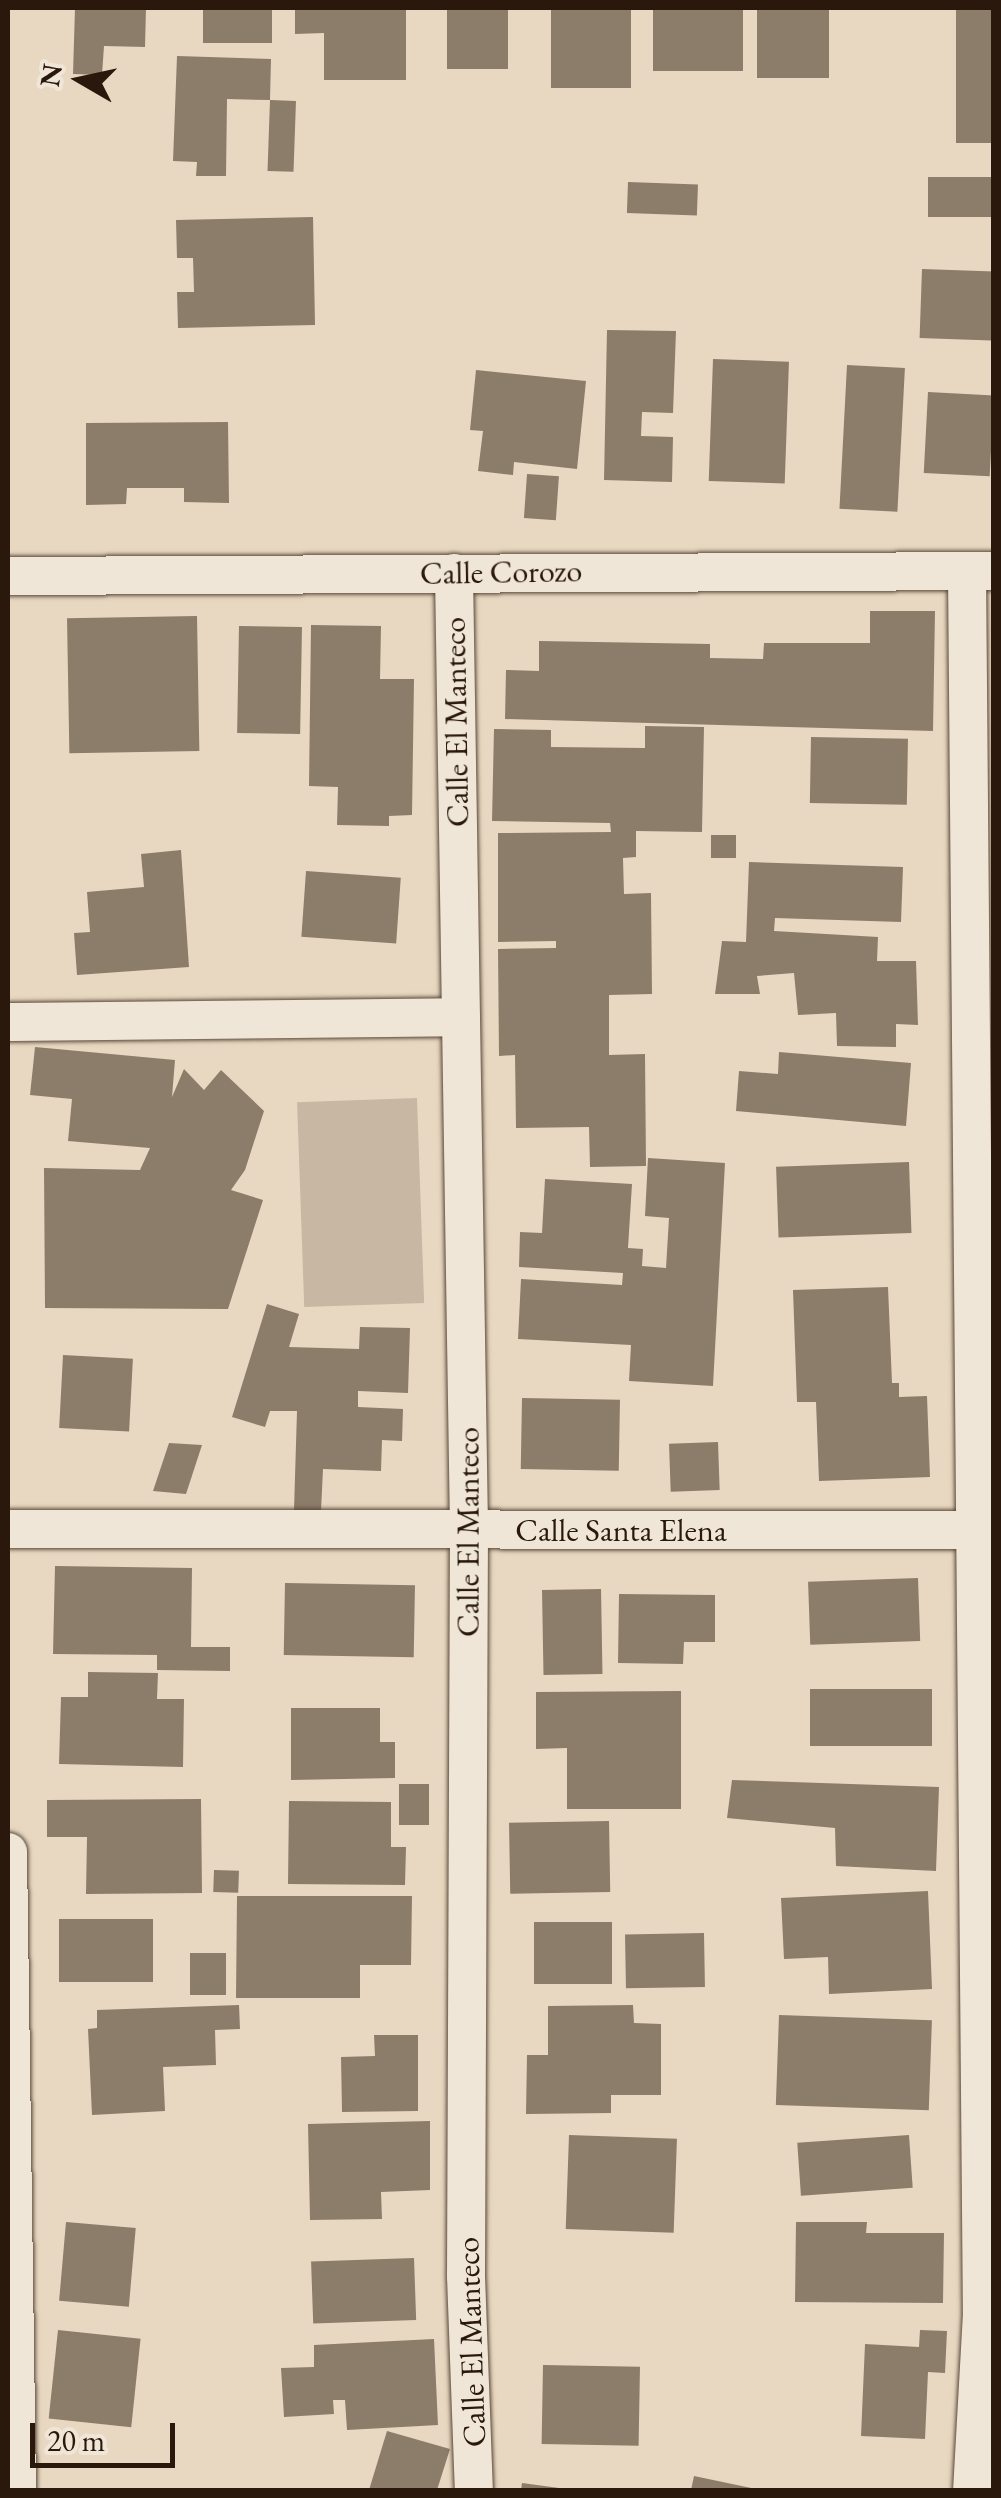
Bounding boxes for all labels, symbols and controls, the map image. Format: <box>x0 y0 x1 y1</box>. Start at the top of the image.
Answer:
north arrow <box>30 30 130 130</box>
text: N <box>31 61 70 89</box>
street label: Calle Corozo <box>420 551 582 593</box>
street label: Calle El Manteco <box>435 617 477 827</box>
street label: Calle El Manteco <box>449 1427 487 1637</box>
street label: Calle Santa Elena <box>515 1511 727 1549</box>
street label: Calle El Manteco <box>448 2236 494 2448</box>
scale bar <box>35 2403 180 2465</box>
text: 20 m <box>47 2421 105 2460</box>

